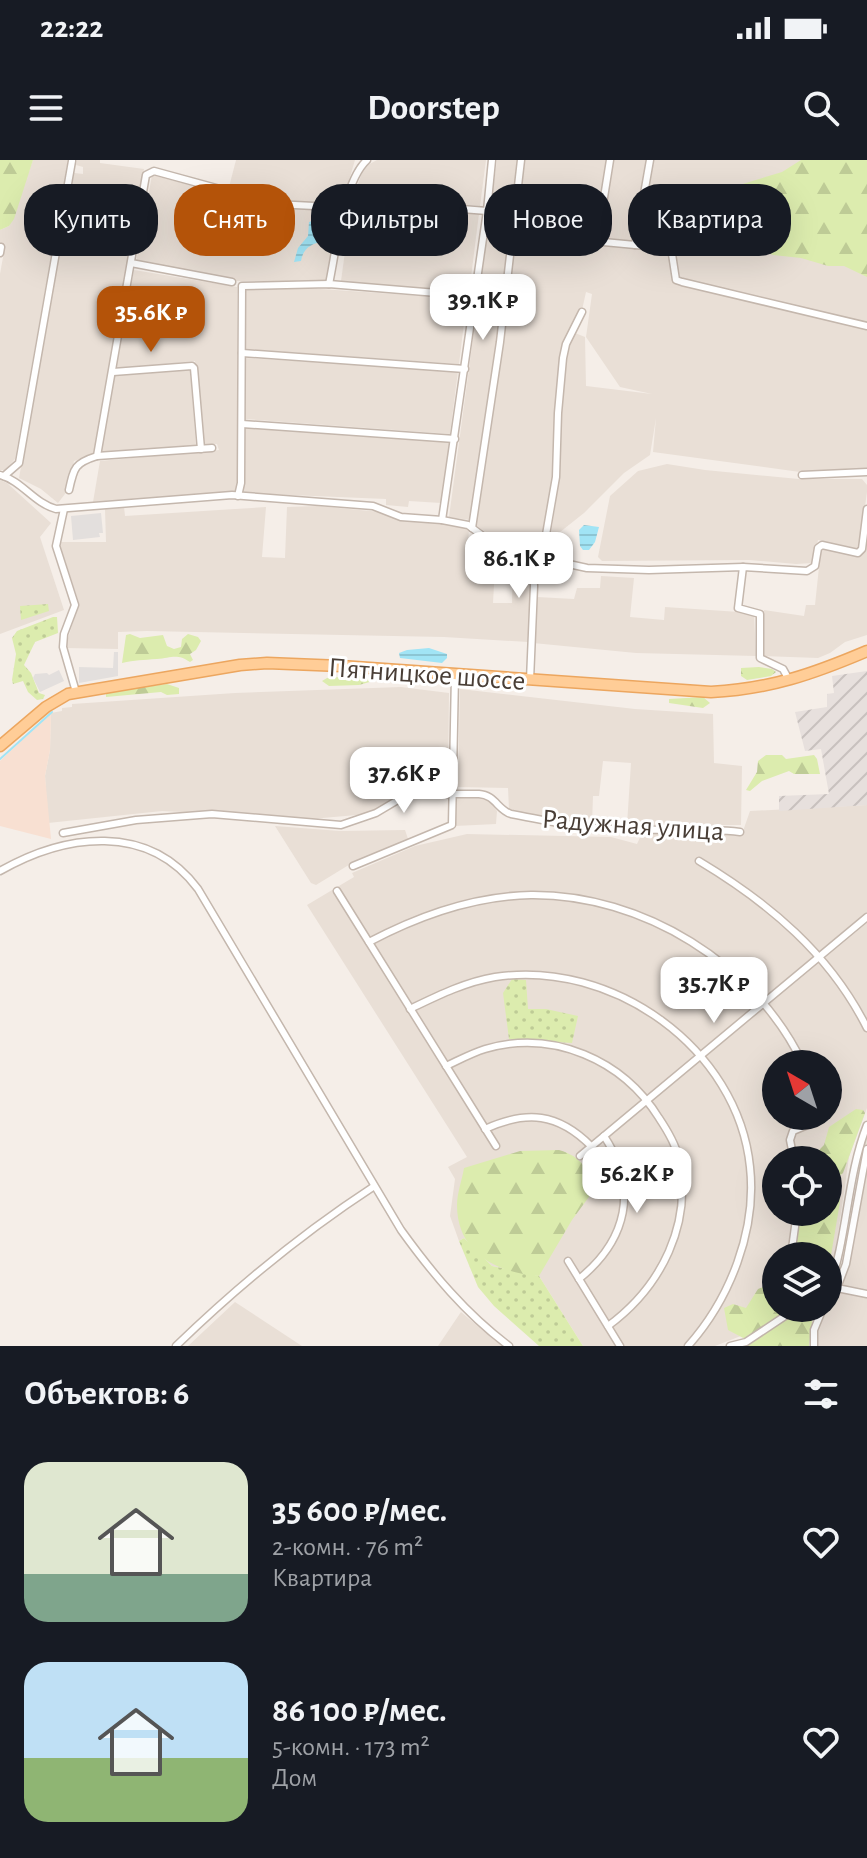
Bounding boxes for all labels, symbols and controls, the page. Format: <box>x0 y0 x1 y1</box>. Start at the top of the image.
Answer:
text: 22:22 <box>40 13 103 43</box>
icon: menu <box>24 86 68 130</box>
icon: search <box>799 86 843 130</box>
text: Doorstep <box>367 90 500 126</box>
chip: Купить <box>24 184 158 256</box>
chip: Снять <box>174 184 295 256</box>
chip: Фильтры <box>311 184 468 256</box>
chip: Новое <box>484 184 612 256</box>
chip: Квартира <box>628 184 791 256</box>
pin: 39.1K ₽ <box>409 274 557 342</box>
pin: 35.6K ₽ <box>77 286 225 354</box>
text: 39.1K ₽ <box>448 287 518 313</box>
text: 35.6K ₽ <box>115 299 187 325</box>
pin: 86.1K ₽ <box>445 532 593 600</box>
text: 86.1K ₽ <box>483 545 555 571</box>
street label: Пятницкое шоссе <box>327 654 526 696</box>
pin: 37.6K ₽ <box>330 747 478 815</box>
text: 37.6K ₽ <box>368 760 440 786</box>
street label: Радужная улица <box>541 806 725 846</box>
pin: 35.7K ₽ <box>640 957 788 1025</box>
text: 35.7K ₽ <box>679 970 749 996</box>
north arrow <box>762 1050 842 1130</box>
map controls <box>762 1050 842 1322</box>
button: locate <box>762 1146 842 1226</box>
pin: 56.2K ₽ <box>563 1147 711 1215</box>
text: 56.2K ₽ <box>600 1160 674 1186</box>
button: layers <box>762 1242 842 1322</box>
icon: filters <box>799 1372 843 1416</box>
text: Объектов: 6 <box>24 1377 189 1411</box>
icon: home <box>88 1494 184 1590</box>
text: 35 600 ₽/мес. <box>272 1494 447 1528</box>
icon: heart <box>799 1520 843 1564</box>
text: 2-комн. · 76 m² <box>272 1534 423 1560</box>
text: Квартира <box>272 1565 372 1591</box>
icon: home <box>88 1694 184 1790</box>
text: 86 100 ₽/мес. <box>272 1694 447 1728</box>
icon: heart <box>799 1720 843 1764</box>
text: 5-комн. · 173 m² <box>272 1734 430 1760</box>
text: Дом <box>272 1765 317 1791</box>

